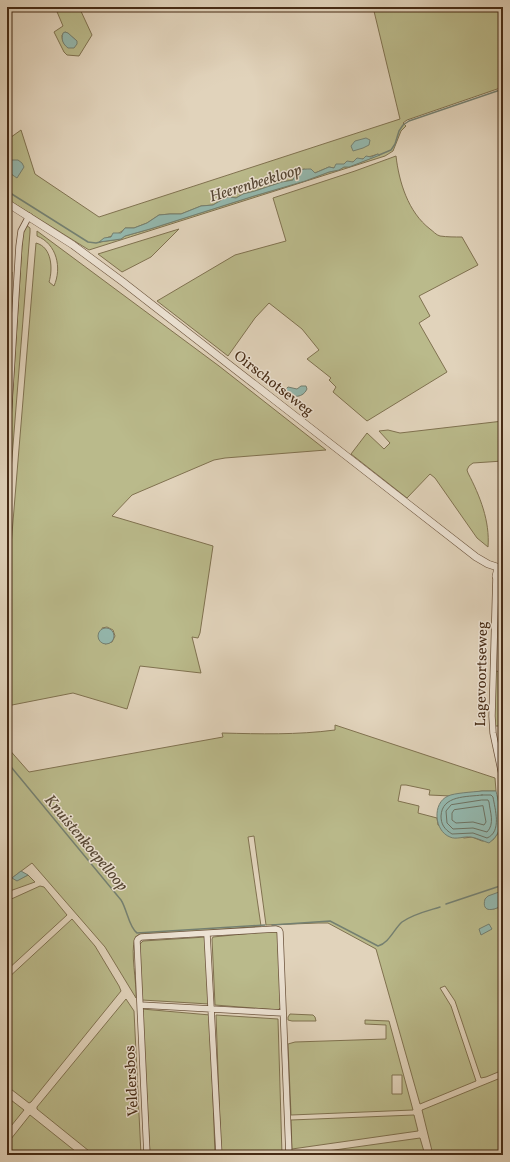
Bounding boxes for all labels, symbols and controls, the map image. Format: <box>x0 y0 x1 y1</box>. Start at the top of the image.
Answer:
water label: Heerenbeekloop <box>207 159 305 208</box>
street label: Oirschotseweg <box>229 346 318 422</box>
street label: Lagevoortseweg <box>471 621 494 727</box>
water label: Knuistenkoepelloop <box>39 790 133 897</box>
street label: Veldersbos <box>120 1045 145 1117</box>

